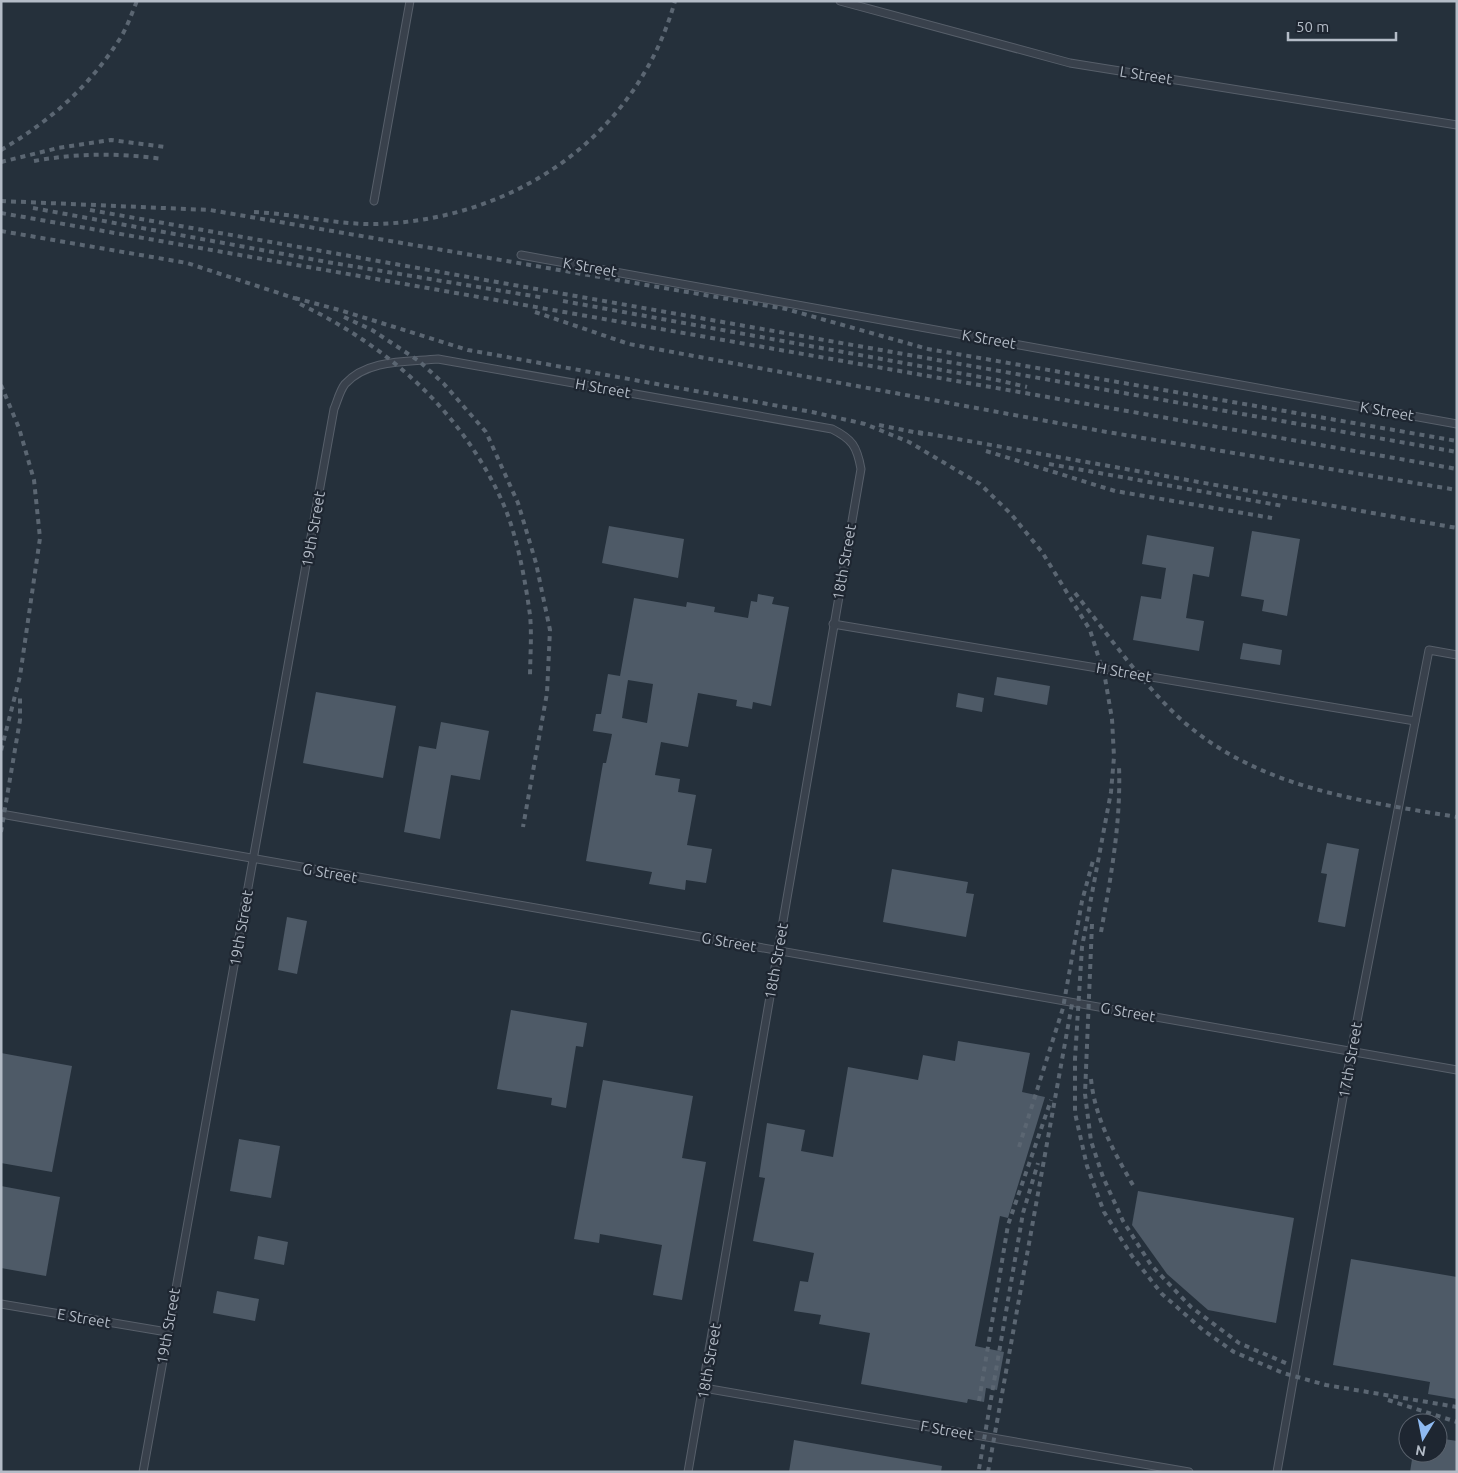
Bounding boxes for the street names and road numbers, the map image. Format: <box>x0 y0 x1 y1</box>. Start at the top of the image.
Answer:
street label: L Street <box>1119 62 1174 88</box>
street label: K Street <box>562 254 618 280</box>
street label: K Street <box>961 326 1017 352</box>
street label: H Street <box>574 375 632 401</box>
street label: K Street <box>1359 398 1415 424</box>
street label: 19th Street <box>298 490 328 568</box>
street label: 18th Street <box>829 523 859 601</box>
street label: H Street <box>1095 659 1153 685</box>
street label: G Street <box>301 860 359 886</box>
street label: 19th Street <box>226 889 256 967</box>
street label: 18th Street <box>761 922 791 1000</box>
street label: G Street <box>700 929 758 955</box>
street label: G Street <box>1099 999 1157 1025</box>
street label: 17th Street <box>1335 1021 1365 1099</box>
street label: 19th Street <box>153 1287 183 1365</box>
street label: E Street <box>56 1305 112 1331</box>
street label: 18th Street <box>694 1322 724 1400</box>
street label: F Street <box>919 1417 975 1443</box>

